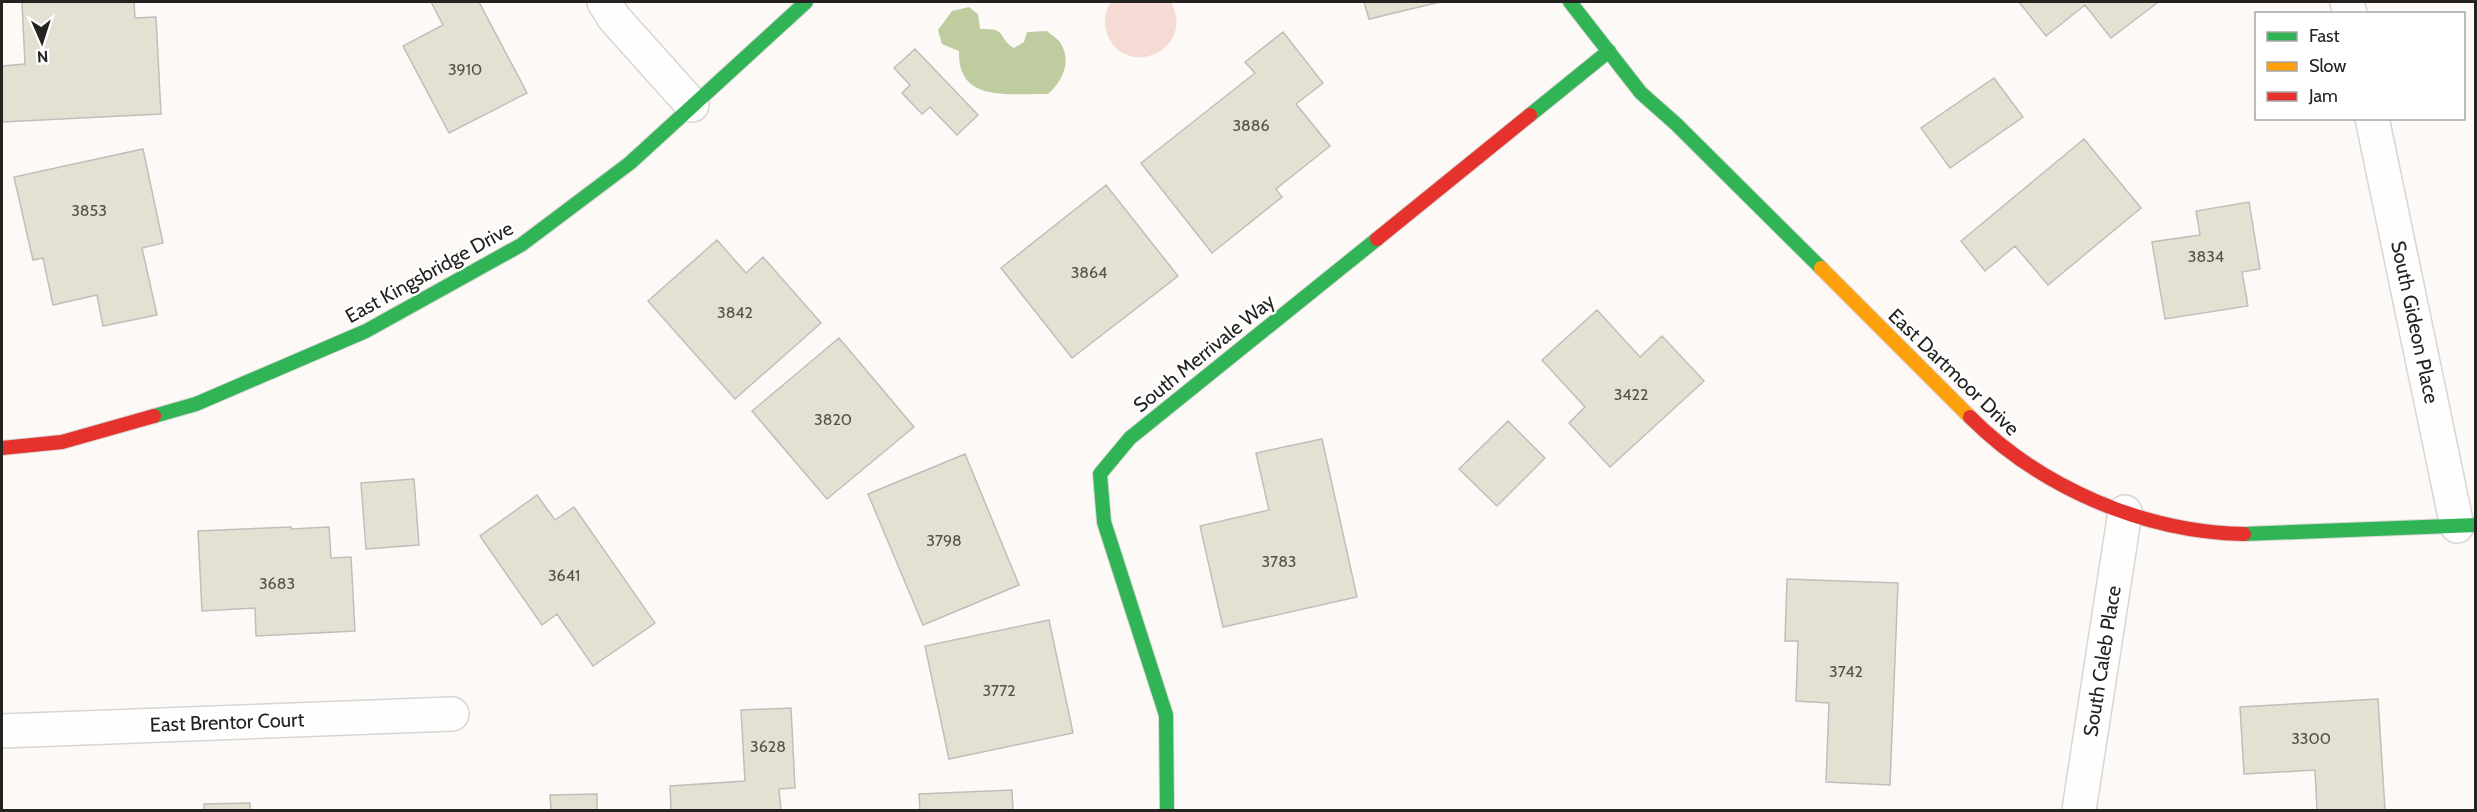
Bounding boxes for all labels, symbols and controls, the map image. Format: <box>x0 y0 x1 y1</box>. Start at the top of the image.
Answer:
north arrow <box>12 12 72 72</box>
legend <box>2255 12 2465 120</box>
text: Fast <box>2309 25 2340 47</box>
text: N <box>37 47 49 66</box>
text: Slow <box>2309 55 2346 77</box>
house number: 3910 <box>448 60 482 79</box>
text: Jam <box>2308 85 2338 107</box>
house number: 3886 <box>1232 116 1270 135</box>
house number: 3853 <box>71 201 107 220</box>
street label: East Kingsbridge Drive <box>341 216 517 328</box>
street label: South Gideon Place <box>2386 238 2444 406</box>
house number: 3834 <box>2188 247 2224 266</box>
house number: 3864 <box>1071 263 1107 282</box>
street label: South Merrivale Way <box>1129 289 1279 417</box>
house number: 3842 <box>717 303 753 322</box>
street label: East Dartmoor Drive <box>1884 303 2024 441</box>
house number: 3422 <box>1614 385 1648 404</box>
house number: 3820 <box>814 410 852 429</box>
house number: 3798 <box>926 531 962 550</box>
house number: 3783 <box>1261 552 1297 571</box>
house number: 3641 <box>548 566 580 585</box>
house number: 3683 <box>259 574 295 593</box>
street label: South Caleb Place <box>2078 584 2126 738</box>
house number: 3742 <box>1829 662 1863 681</box>
house number: 3772 <box>982 681 1016 700</box>
street label: East Brentor Court <box>149 707 305 737</box>
house number: 3300 <box>2291 729 2331 748</box>
house number: 3628 <box>750 737 786 756</box>

